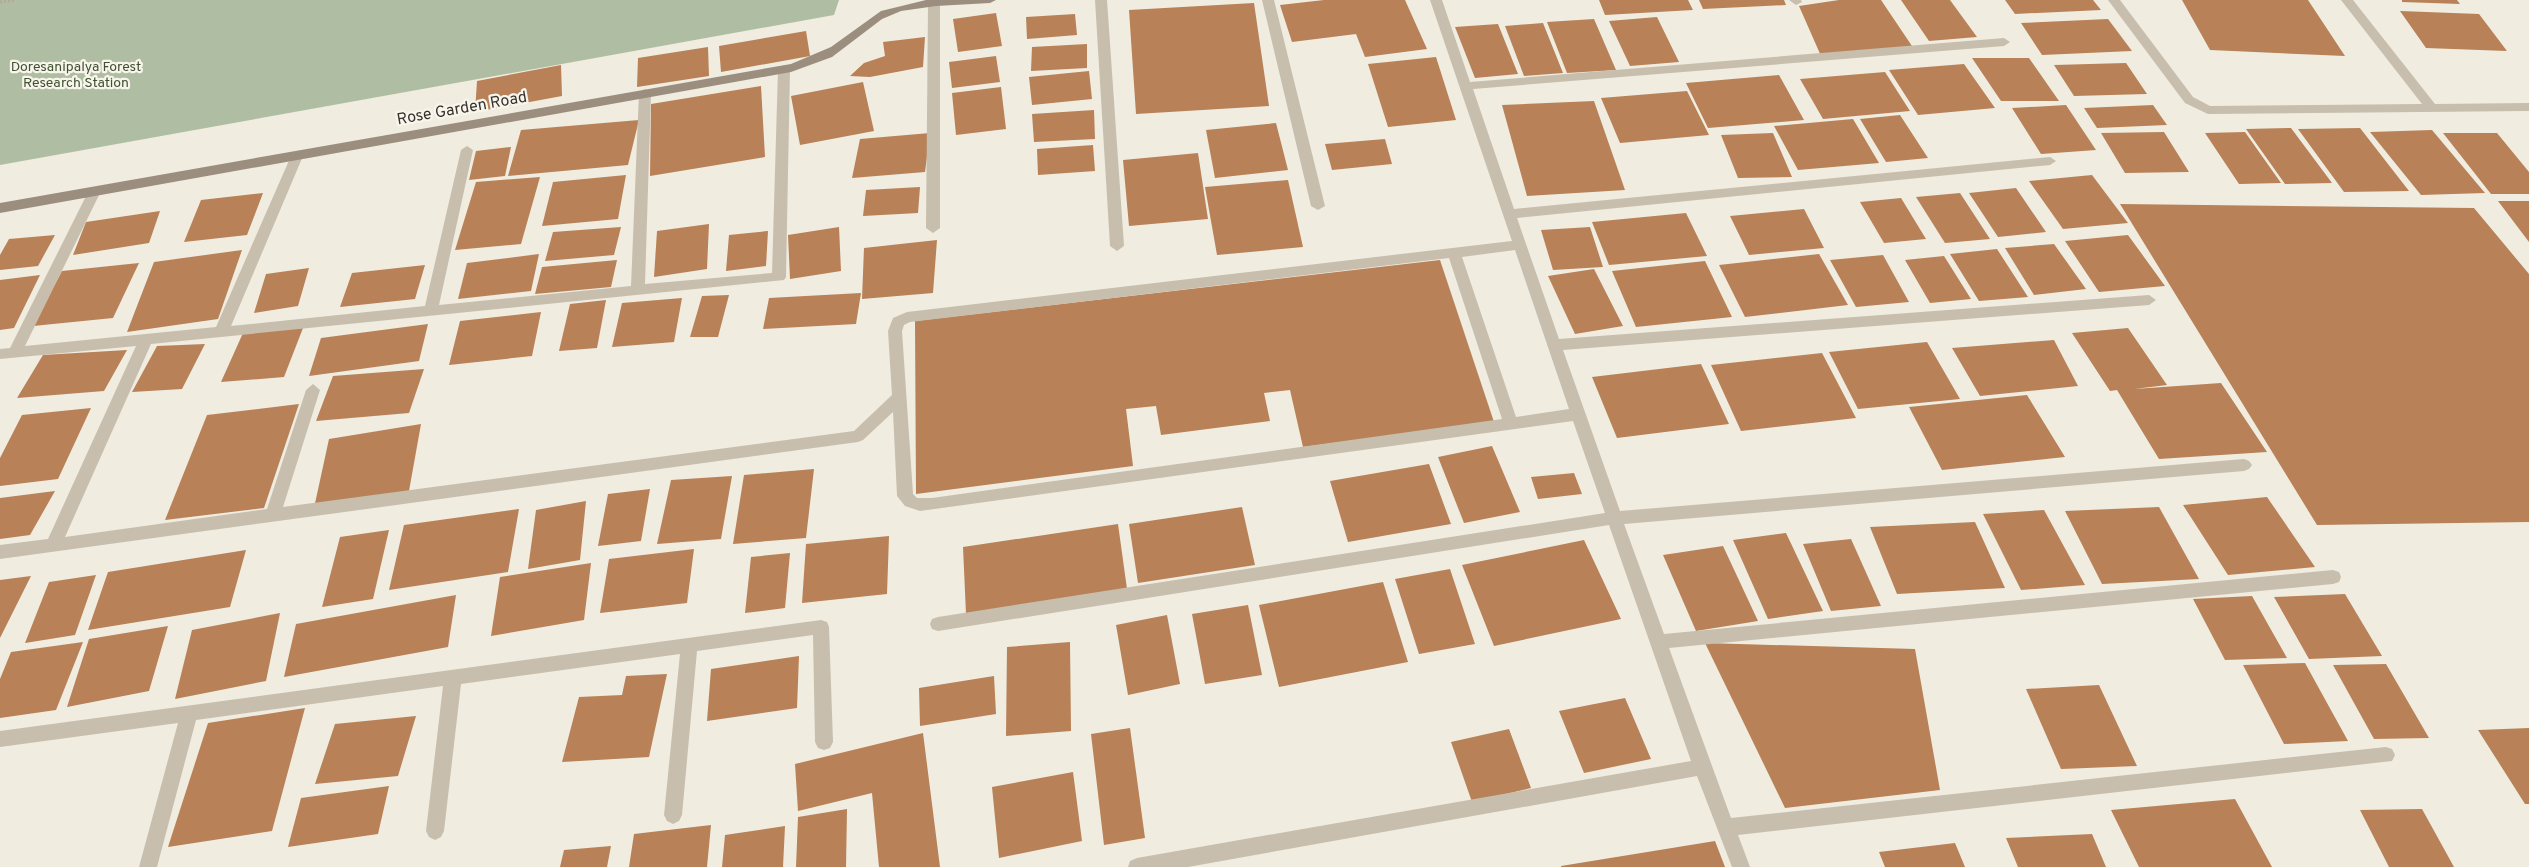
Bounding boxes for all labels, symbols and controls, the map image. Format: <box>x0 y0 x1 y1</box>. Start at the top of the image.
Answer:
park label: Doresanipalya Forest Research Station <box>11 59 141 92</box>
street label: Rose Garden Road <box>395 88 529 130</box>

